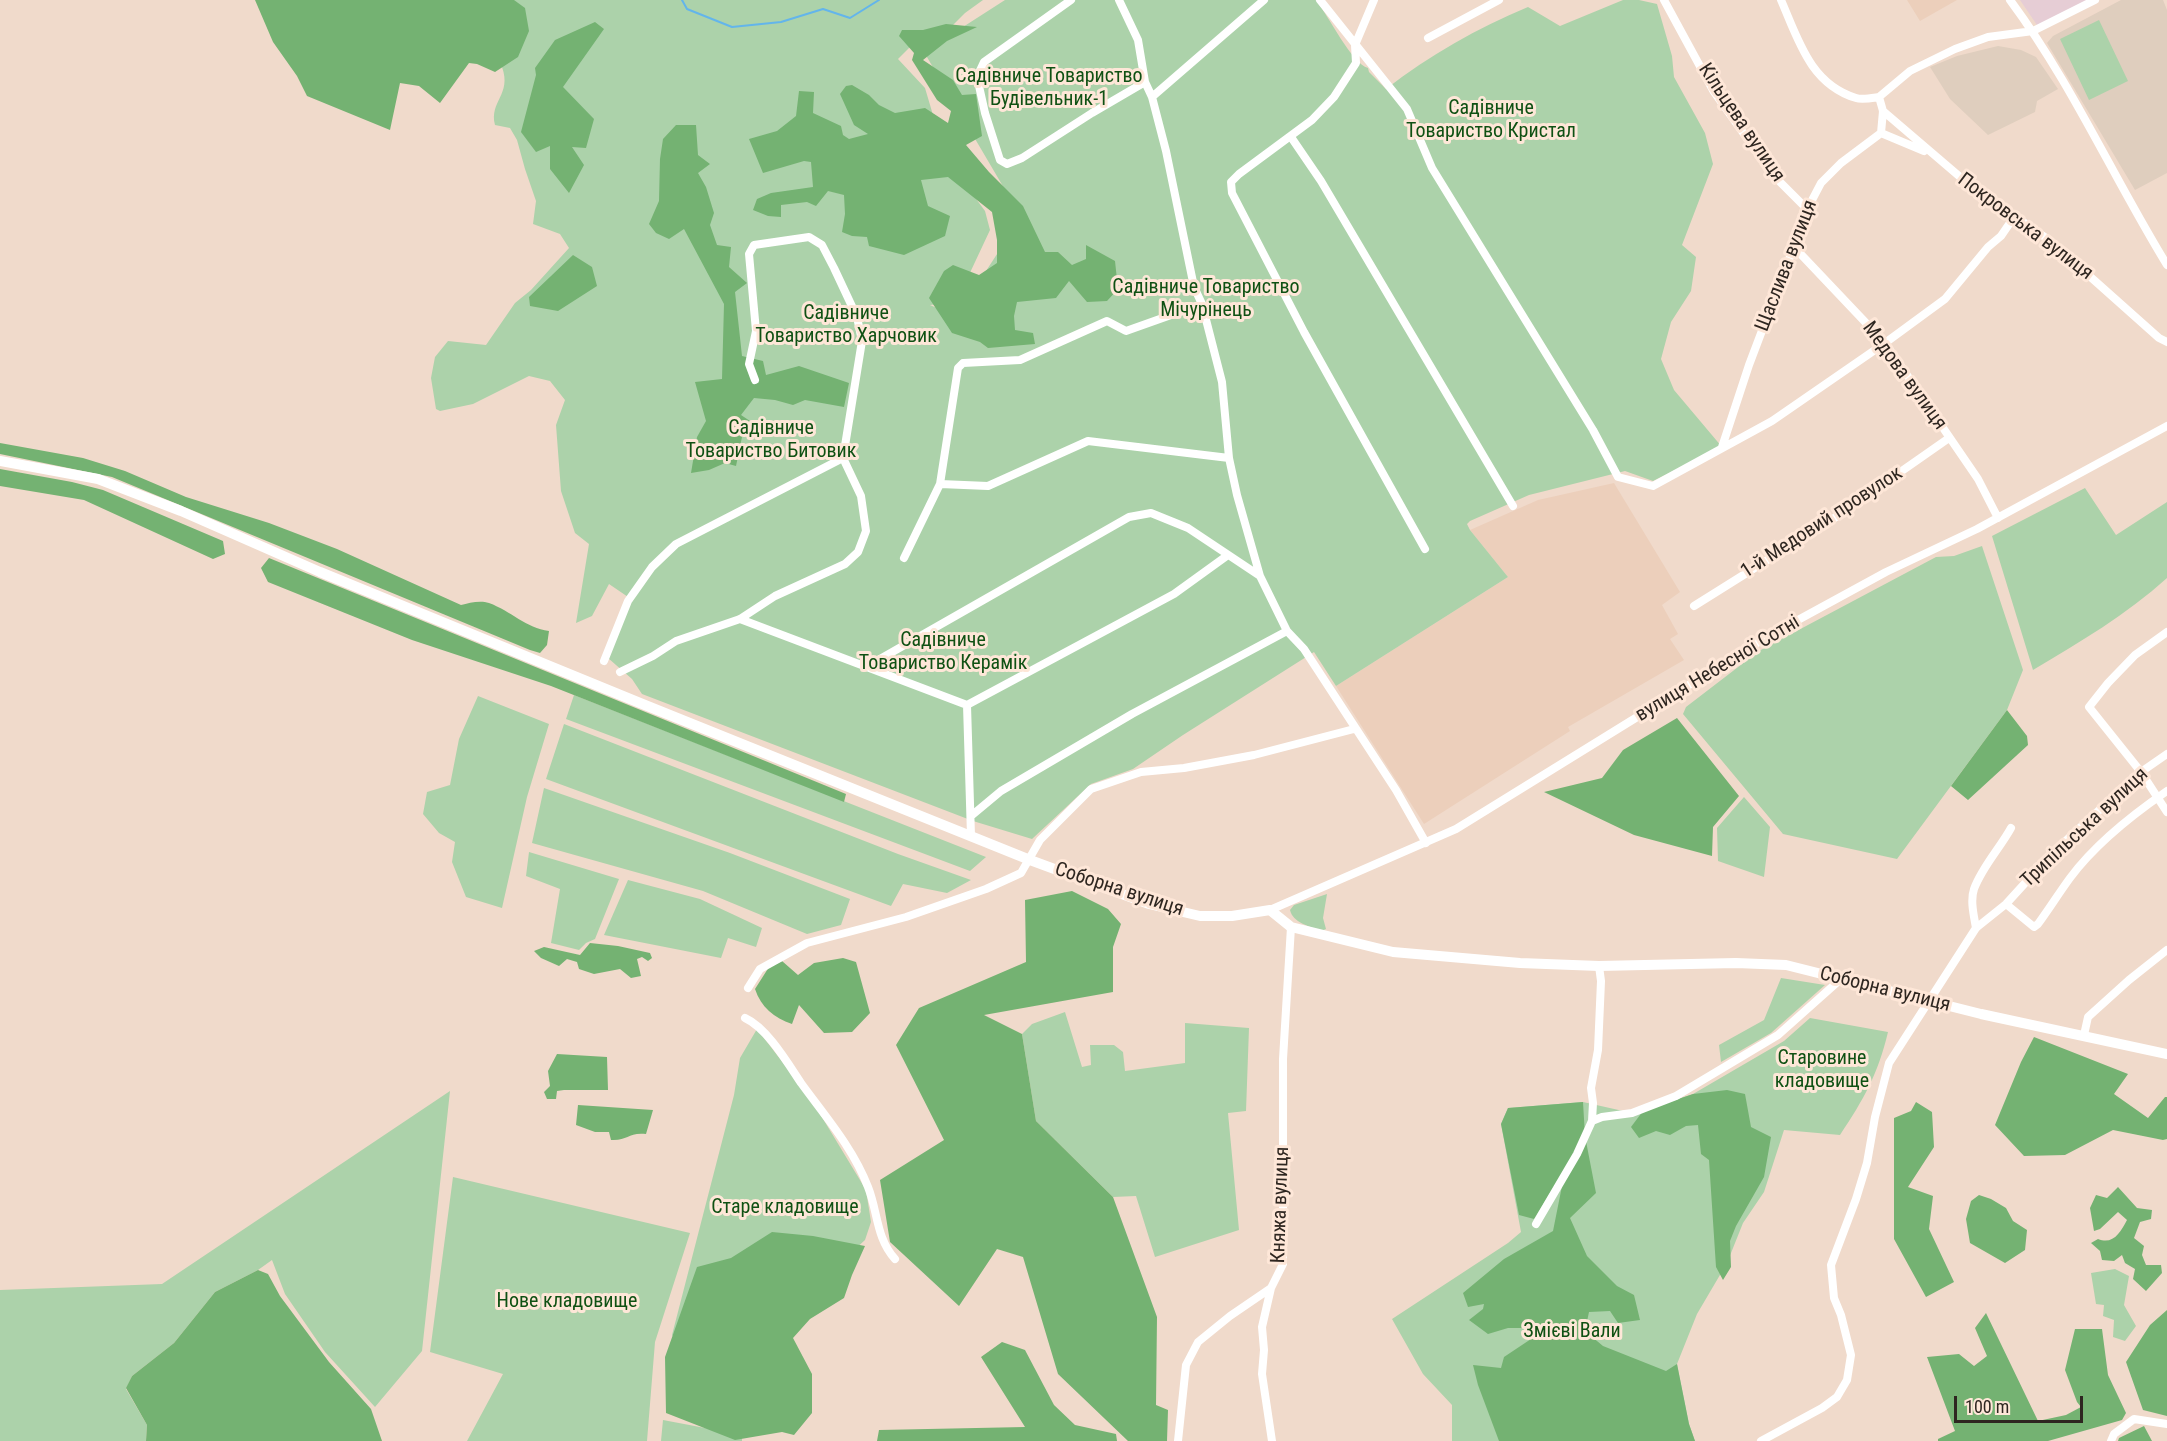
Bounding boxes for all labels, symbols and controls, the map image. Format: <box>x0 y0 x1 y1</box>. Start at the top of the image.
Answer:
street label: Кільцева вулиця <box>1692 59 1790 187</box>
park label: Садівниче Товариство Будівельник-1 <box>955 65 1143 112</box>
park label: Садівниче Товариство Кристал <box>1406 97 1576 144</box>
street label: Покровська вулиця <box>1953 168 2097 286</box>
street label: Щаслива вулиця <box>1751 197 1823 335</box>
park label: Садівниче Товариство Мічурінець <box>1112 276 1300 323</box>
park label: Садівниче Товариство Харчовик <box>755 302 937 349</box>
street label: Медова вулиця <box>1857 317 1951 435</box>
park label: Садівниче Товариство Битовик <box>686 417 856 464</box>
street label: 1-й Медовий провулок <box>1737 462 1907 584</box>
street label: вулиця Небесної Сотні <box>1632 611 1804 727</box>
park label: Садівниче Товариство Керамік <box>859 629 1027 676</box>
street label: Трипільська вулиця <box>2016 763 2154 893</box>
street label: Соборна вулиця <box>1052 858 1186 922</box>
street label: Соборна вулиця <box>1817 962 1953 1018</box>
park label: Старовине кладовище <box>1775 1047 1869 1094</box>
street label: Княжа вулиця <box>1267 1146 1295 1264</box>
park label: Старе кладовище <box>711 1196 859 1220</box>
park label: Нове кладовище <box>497 1290 637 1314</box>
park label: Змієві Вали <box>1523 1320 1621 1344</box>
scale bar <box>1957 1384 2086 1422</box>
text: 100 m <box>1965 1396 2009 1417</box>

